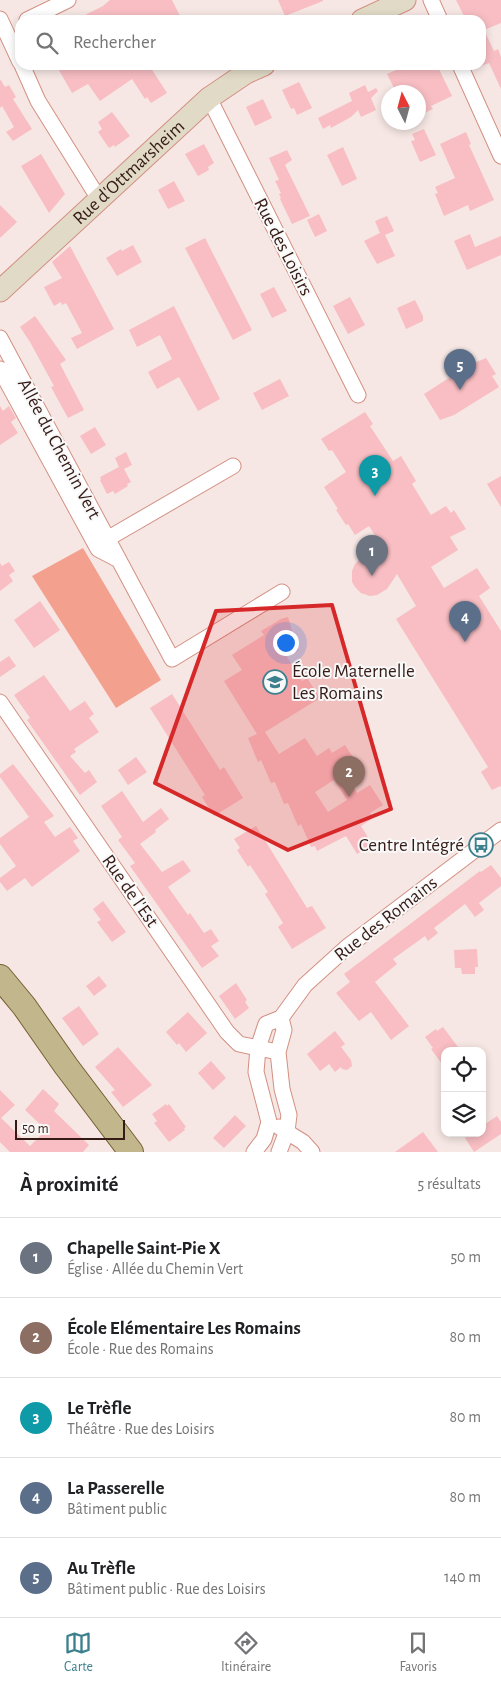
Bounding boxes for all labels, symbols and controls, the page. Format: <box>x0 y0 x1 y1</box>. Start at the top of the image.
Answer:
search box <box>15 15 486 70</box>
icon: search <box>33 29 61 57</box>
text: Rechercher <box>73 33 156 52</box>
north arrow <box>381 85 426 130</box>
street label: Rue d'Ottmarsheim <box>69 116 188 228</box>
street label: Rue des Loisirs <box>250 195 316 299</box>
pin: 5 <box>444 349 476 390</box>
street label: Allée du Chemin Vert <box>14 376 104 522</box>
pin: 3 <box>359 455 391 496</box>
pin: 1 <box>356 535 388 576</box>
pin: 4 <box>449 601 481 642</box>
your location <box>273 630 299 656</box>
place label: École Maternelle Les Romains <box>292 660 415 703</box>
school or university icon: École Maternelle Les Romains <box>262 669 288 695</box>
pin: 2 <box>333 756 365 797</box>
bus stop icon: Centre Intégré <box>468 832 494 858</box>
place label: Centre Intégré <box>359 836 464 855</box>
street label: Rue de l'Est <box>98 851 162 931</box>
street label: Rue des Romains <box>331 873 441 965</box>
map controls <box>441 1047 486 1137</box>
button: locate <box>441 1047 486 1092</box>
button: layers <box>441 1092 486 1137</box>
scale bar <box>15 1117 125 1140</box>
text: 50 m <box>22 1122 49 1136</box>
text: À proximité <box>20 1174 118 1195</box>
text: 5 résultats <box>418 1176 481 1192</box>
text: Chapelle Saint-Pie X <box>67 1239 221 1258</box>
text: 1 <box>33 1249 39 1265</box>
text: 50 m <box>450 1249 481 1265</box>
text: Église · Allée du Chemin Vert <box>67 1261 243 1277</box>
text: École Elémentaire Les Romains <box>67 1319 301 1338</box>
text: 2 <box>32 1329 40 1345</box>
text: 80 m <box>450 1329 481 1345</box>
text: École · Rue des Romains <box>67 1341 214 1357</box>
text: Le Trèfle <box>67 1399 132 1418</box>
text: 3 <box>33 1409 39 1425</box>
text: 80 m <box>450 1409 481 1425</box>
text: Théâtre · Rue des Loisirs <box>67 1421 214 1437</box>
text: La Passerelle <box>67 1479 164 1498</box>
text: 4 <box>32 1489 40 1505</box>
text: 80 m <box>450 1489 481 1505</box>
text: Bâtiment public <box>67 1501 167 1517</box>
text: Au Trèfle <box>67 1559 135 1578</box>
text: 5 <box>33 1569 39 1585</box>
text: 140 m <box>444 1569 481 1585</box>
text: Bâtiment public · Rue des Loisirs <box>67 1581 266 1597</box>
tab: Carte <box>64 1629 93 1676</box>
tab: Itinéraire <box>221 1629 271 1676</box>
tab: Favoris <box>399 1629 437 1676</box>

